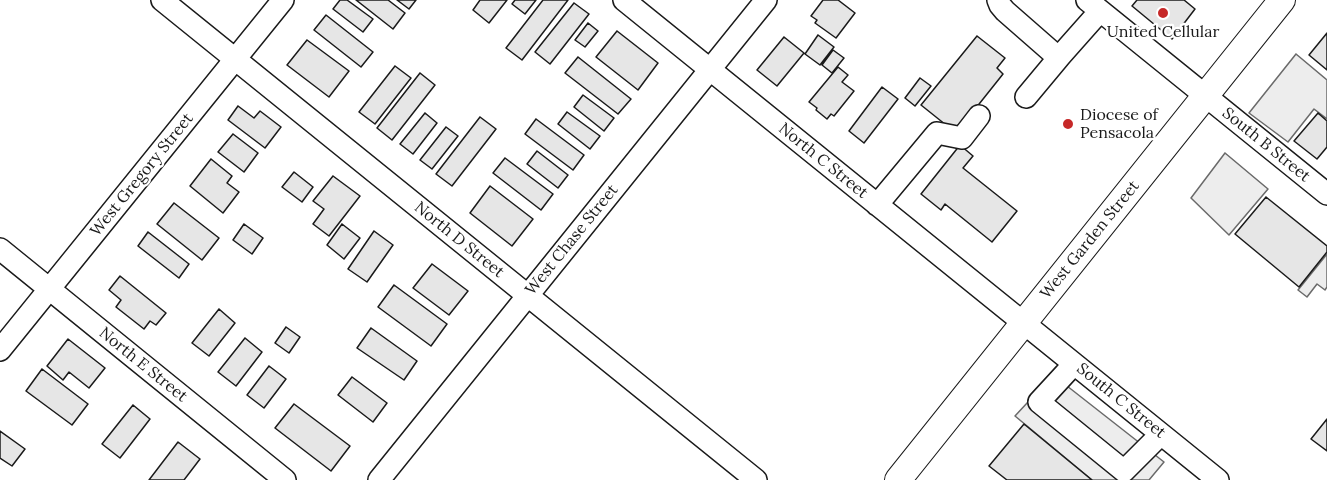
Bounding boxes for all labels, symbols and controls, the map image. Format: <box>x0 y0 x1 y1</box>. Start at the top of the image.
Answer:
marker: United Cellular <box>1156 6 1170 20</box>
place label: United Cellular <box>1107 22 1219 42</box>
street label: South B Street <box>1218 104 1314 186</box>
place label: Diocese of Pensacola <box>1080 105 1158 143</box>
street label: West Gregory Street <box>86 110 198 240</box>
marker: Diocese of Pensacola <box>1061 117 1075 131</box>
street label: North C Street <box>775 119 871 203</box>
street label: West Garden Street <box>1036 177 1144 303</box>
street label: West Chase Street <box>522 181 622 299</box>
street label: North D Street <box>410 198 508 282</box>
street label: North E Street <box>95 324 191 406</box>
street label: South C Street <box>1073 359 1169 443</box>

